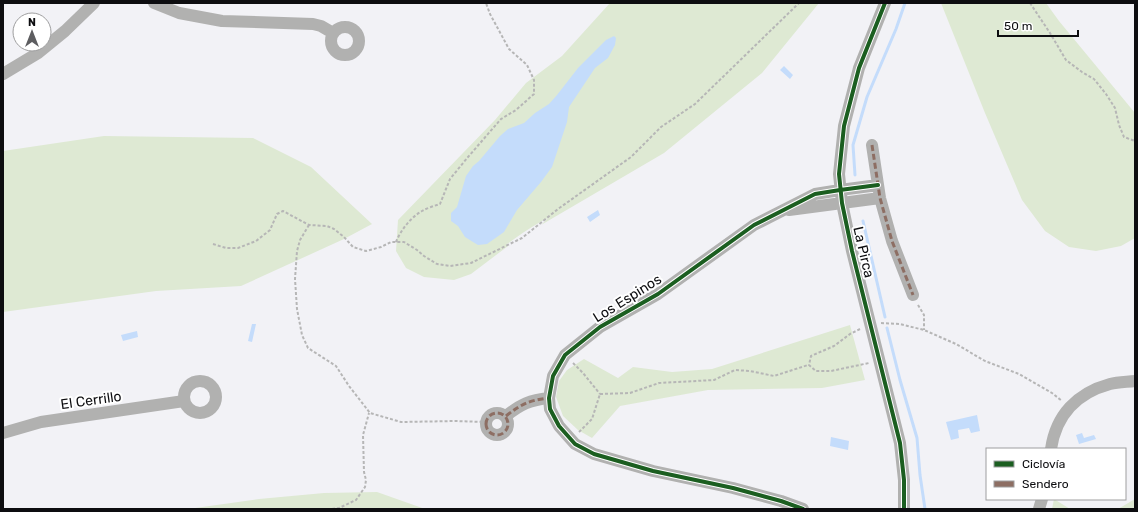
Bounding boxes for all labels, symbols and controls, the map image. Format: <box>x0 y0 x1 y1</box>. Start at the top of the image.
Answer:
north arrow <box>12 12 52 52</box>
scale bar <box>998 12 1078 38</box>
text: N <box>28 16 36 29</box>
text: 50 m <box>1004 19 1032 33</box>
street label: La Pirca <box>849 225 878 279</box>
street label: Los Espinos <box>590 271 665 326</box>
street label: El Cerrillo <box>60 388 123 413</box>
legend <box>986 448 1126 500</box>
text: Ciclovía <box>1022 457 1065 471</box>
text: Sendero <box>1022 477 1069 491</box>

